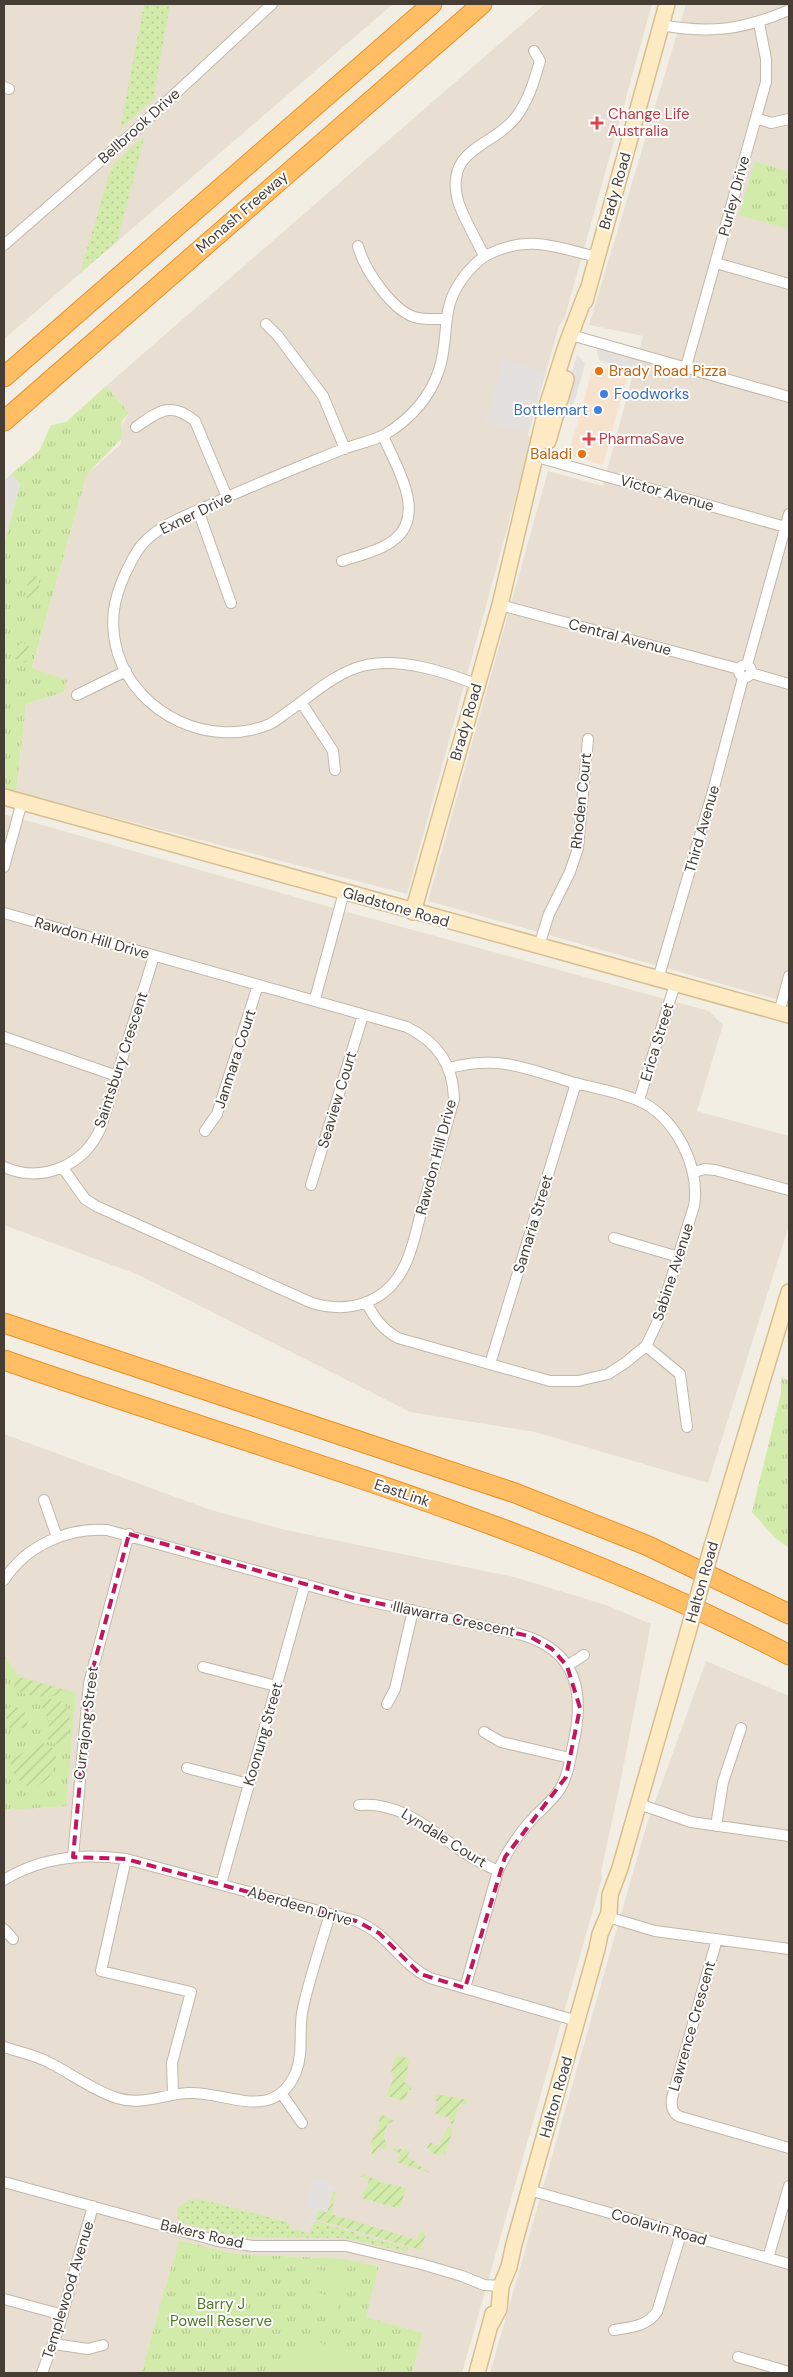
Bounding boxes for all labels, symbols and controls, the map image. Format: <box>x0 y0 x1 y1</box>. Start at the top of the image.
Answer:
street label: Bellbrook Drive <box>94 84 184 168</box>
place label: Change Life Australia <box>608 104 690 141</box>
marker: Change Life Australia <box>590 116 604 130</box>
street label: Brady Road <box>594 150 636 232</box>
street label: Purley Drive <box>714 154 754 238</box>
street label: Monash Freeway <box>192 166 293 258</box>
place label: Brady Road Pizza <box>609 361 727 381</box>
marker: Brady Road Pizza <box>593 365 605 377</box>
place label: Foodworks <box>614 384 689 404</box>
marker: Foodworks <box>598 388 610 400</box>
place label: Bottlemart <box>514 400 588 420</box>
marker: Bottlemart <box>592 404 604 416</box>
place label: PharmaSave <box>599 429 684 449</box>
marker: PharmaSave <box>583 433 595 445</box>
place label: Baladi <box>530 444 572 464</box>
marker: Baladi <box>576 448 588 460</box>
street label: Victor Avenue <box>618 470 716 516</box>
street label: Exner Drive <box>157 487 235 539</box>
street label: Central Avenue <box>566 614 674 660</box>
street label: Brady Road <box>445 681 487 763</box>
street label: Rhoden Court <box>566 752 596 850</box>
street label: Third Avenue <box>680 783 724 875</box>
street label: Gladstone Road <box>340 882 452 932</box>
street label: Rawdon Hill Drive <box>32 912 152 964</box>
street label: Saintsbury Crescent <box>90 989 152 1131</box>
street label: Erica Street <box>636 1000 678 1084</box>
street label: Janmara Court <box>210 1007 260 1111</box>
street label: Seaview Court <box>313 1049 361 1151</box>
street label: Rawdon Hill Drive <box>411 1097 461 1217</box>
street label: Samaria Street <box>508 1172 558 1276</box>
street label: Sabine Avenue <box>648 1220 698 1324</box>
street label: EastLink <box>372 1474 433 1512</box>
street label: Halton Road <box>681 1539 723 1625</box>
street label: Illawarra Crescent <box>391 1596 517 1642</box>
street label: Currajong Street <box>69 1665 103 1781</box>
street label: Koonung Street <box>239 1680 287 1788</box>
street label: Lyndale Court <box>398 1804 491 1872</box>
street label: Aberdeen Drive <box>245 1882 355 1930</box>
street label: Lawrence Crescent <box>664 1958 720 2093</box>
street label: Halton Road <box>535 2054 577 2140</box>
street label: Coolavin Road <box>609 2204 709 2250</box>
street label: Bakers Road <box>158 2215 246 2253</box>
street label: Templewood Avenue <box>37 2219 99 2361</box>
park label: Barry J Powell Reserve <box>170 2294 272 2331</box>

